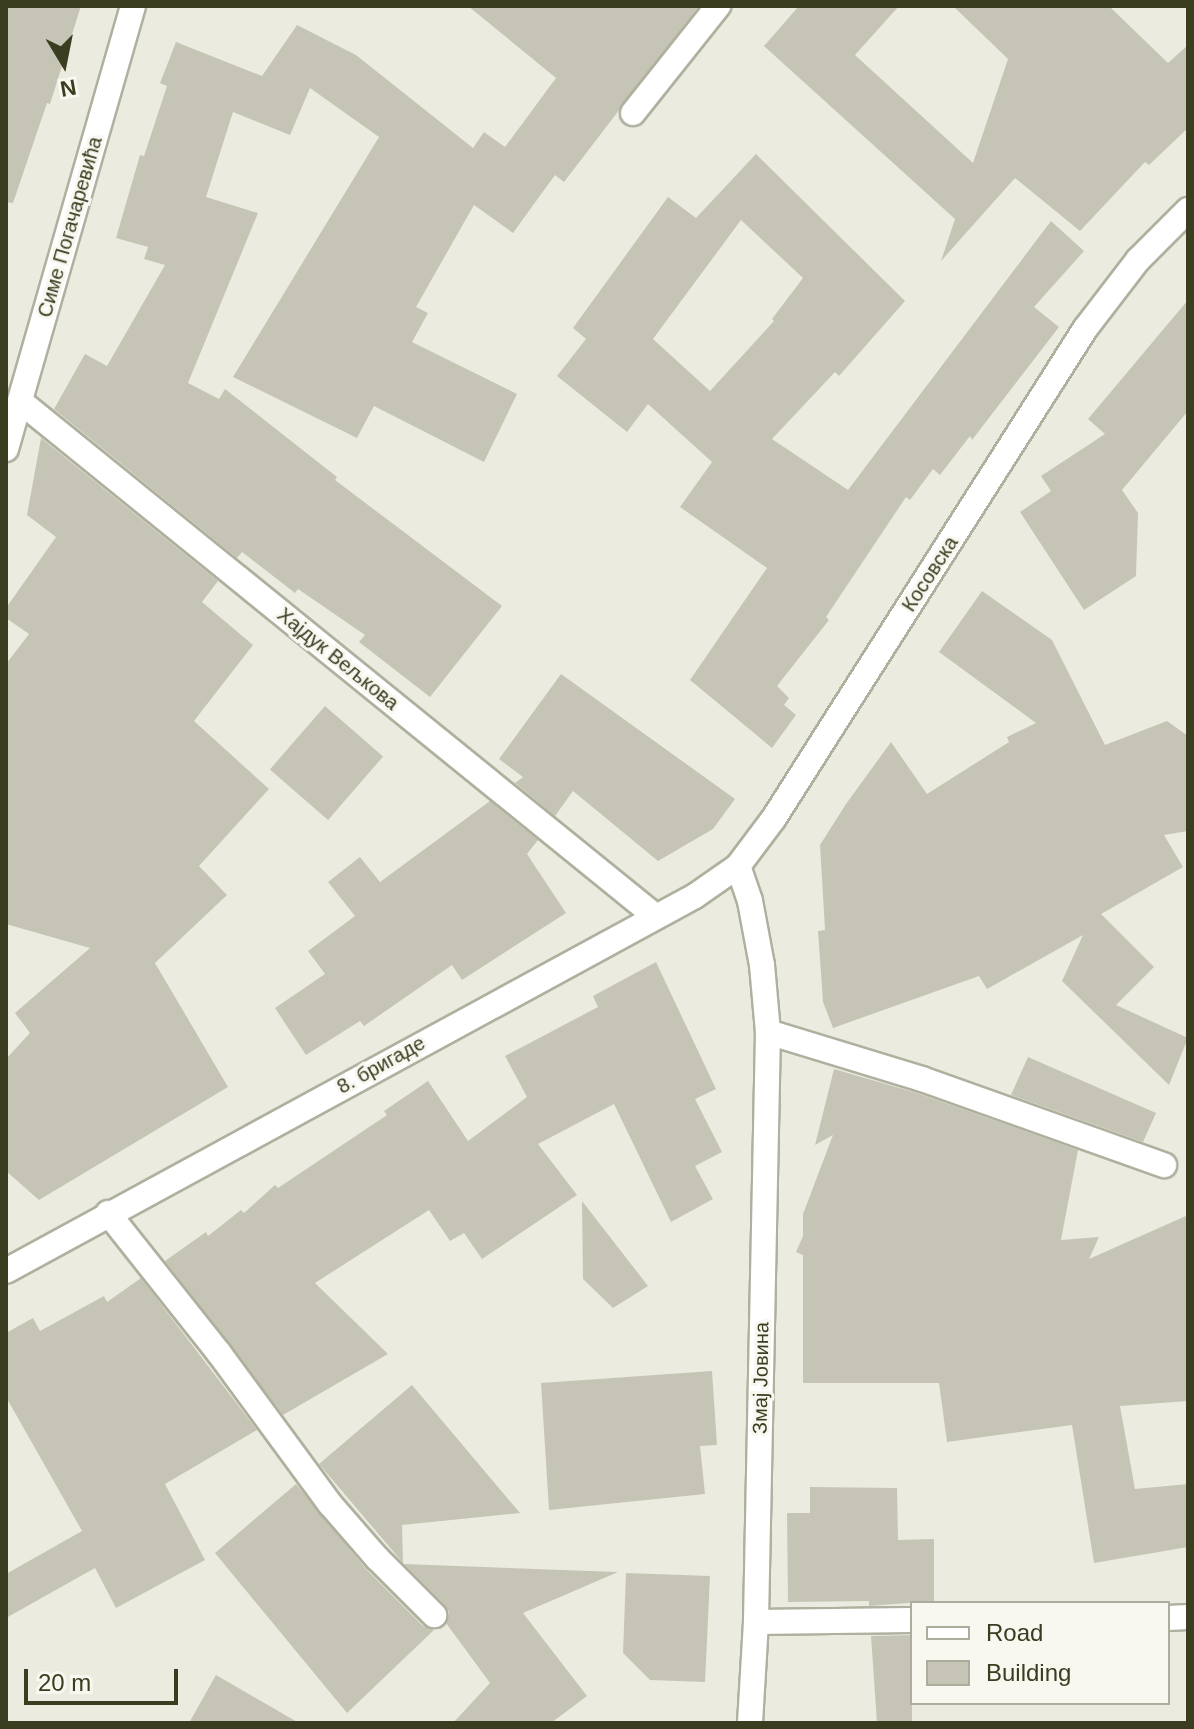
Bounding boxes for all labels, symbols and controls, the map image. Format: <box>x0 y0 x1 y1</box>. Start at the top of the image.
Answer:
north arrow <box>24 24 104 104</box>
text: N <box>58 74 78 102</box>
street label: Симе Погачаревића <box>33 134 107 320</box>
street label: Косовска <box>897 532 963 616</box>
street label: Хајдук Вељкова <box>273 603 403 715</box>
street label: 8. бригаде <box>333 1031 429 1099</box>
street label: Змај Јовина <box>748 1322 774 1434</box>
legend <box>910 1601 1170 1705</box>
text: Road <box>986 1619 1043 1646</box>
scale bar <box>28 1653 182 1703</box>
text: Building <box>986 1659 1071 1686</box>
text: 20 m <box>38 1669 91 1696</box>

